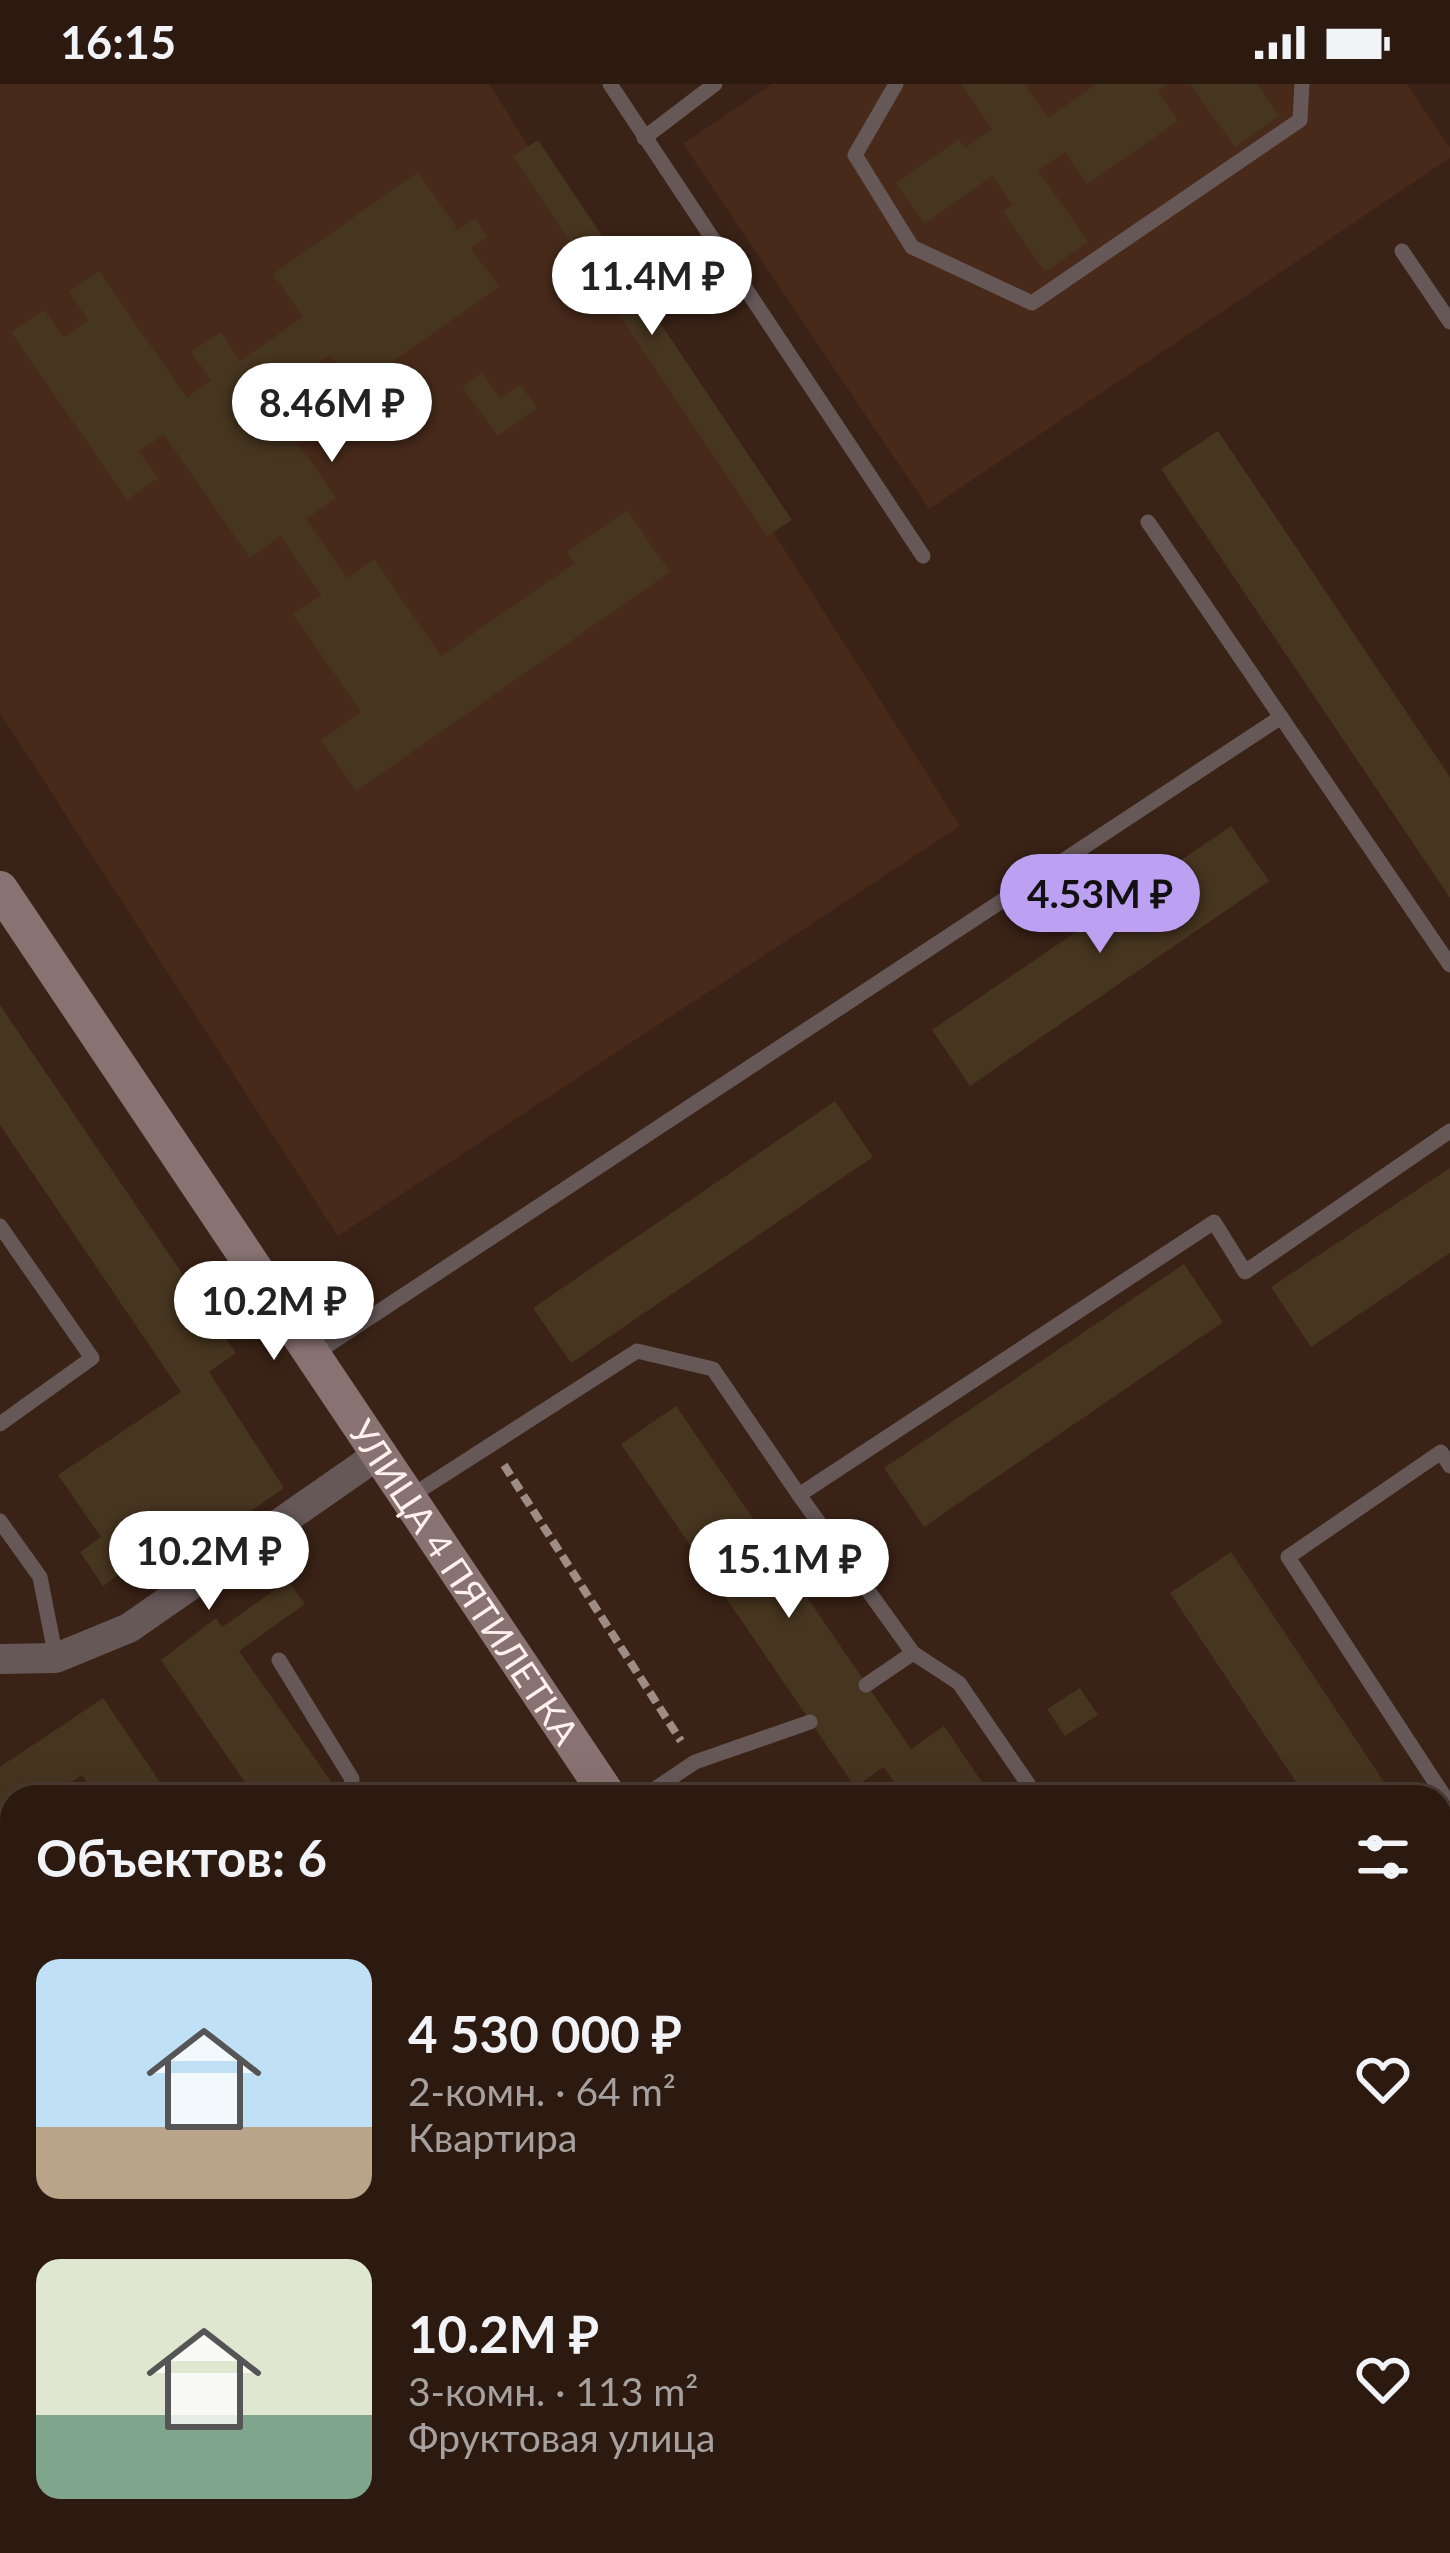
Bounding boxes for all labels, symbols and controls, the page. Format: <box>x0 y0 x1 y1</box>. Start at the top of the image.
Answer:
text: 16:15 <box>60 15 176 69</box>
pin: 11.4M ₽ <box>541 236 763 338</box>
text: 11.4M ₽ <box>579 252 725 298</box>
pin: 8.46M ₽ <box>221 363 443 465</box>
text: 8.46M ₽ <box>259 379 405 425</box>
pin: 4.53M ₽ <box>989 854 1211 956</box>
text: 4.53M ₽ <box>1027 870 1173 916</box>
pin: 10.2M ₽ <box>163 1261 385 1363</box>
text: 10.2M ₽ <box>201 1277 347 1323</box>
street label: УЛИЦА 4 ПЯТИЛЕТКА <box>340 1411 590 1753</box>
pin: 10.2M ₽ <box>98 1511 320 1613</box>
pin: 15.1M ₽ <box>678 1519 900 1621</box>
text: 10.2M ₽ <box>136 1527 282 1573</box>
text: 15.1M ₽ <box>716 1535 862 1581</box>
icon: filters <box>1350 1824 1416 1890</box>
text: Объектов: 6 <box>36 1827 327 1888</box>
text: 4 530 000 ₽ <box>408 2003 682 2064</box>
icon: home <box>132 2007 276 2151</box>
icon: heart <box>1350 2046 1416 2112</box>
text: 2-комн. · 64 m² <box>408 2068 676 2114</box>
text: Квартира <box>408 2114 577 2160</box>
text: 10.2M ₽ <box>408 2303 599 2364</box>
icon: home <box>132 2307 276 2451</box>
icon: heart <box>1350 2346 1416 2412</box>
text: 3-комн. · 113 m² <box>408 2368 698 2414</box>
text: Фруктовая улица <box>408 2414 715 2460</box>

